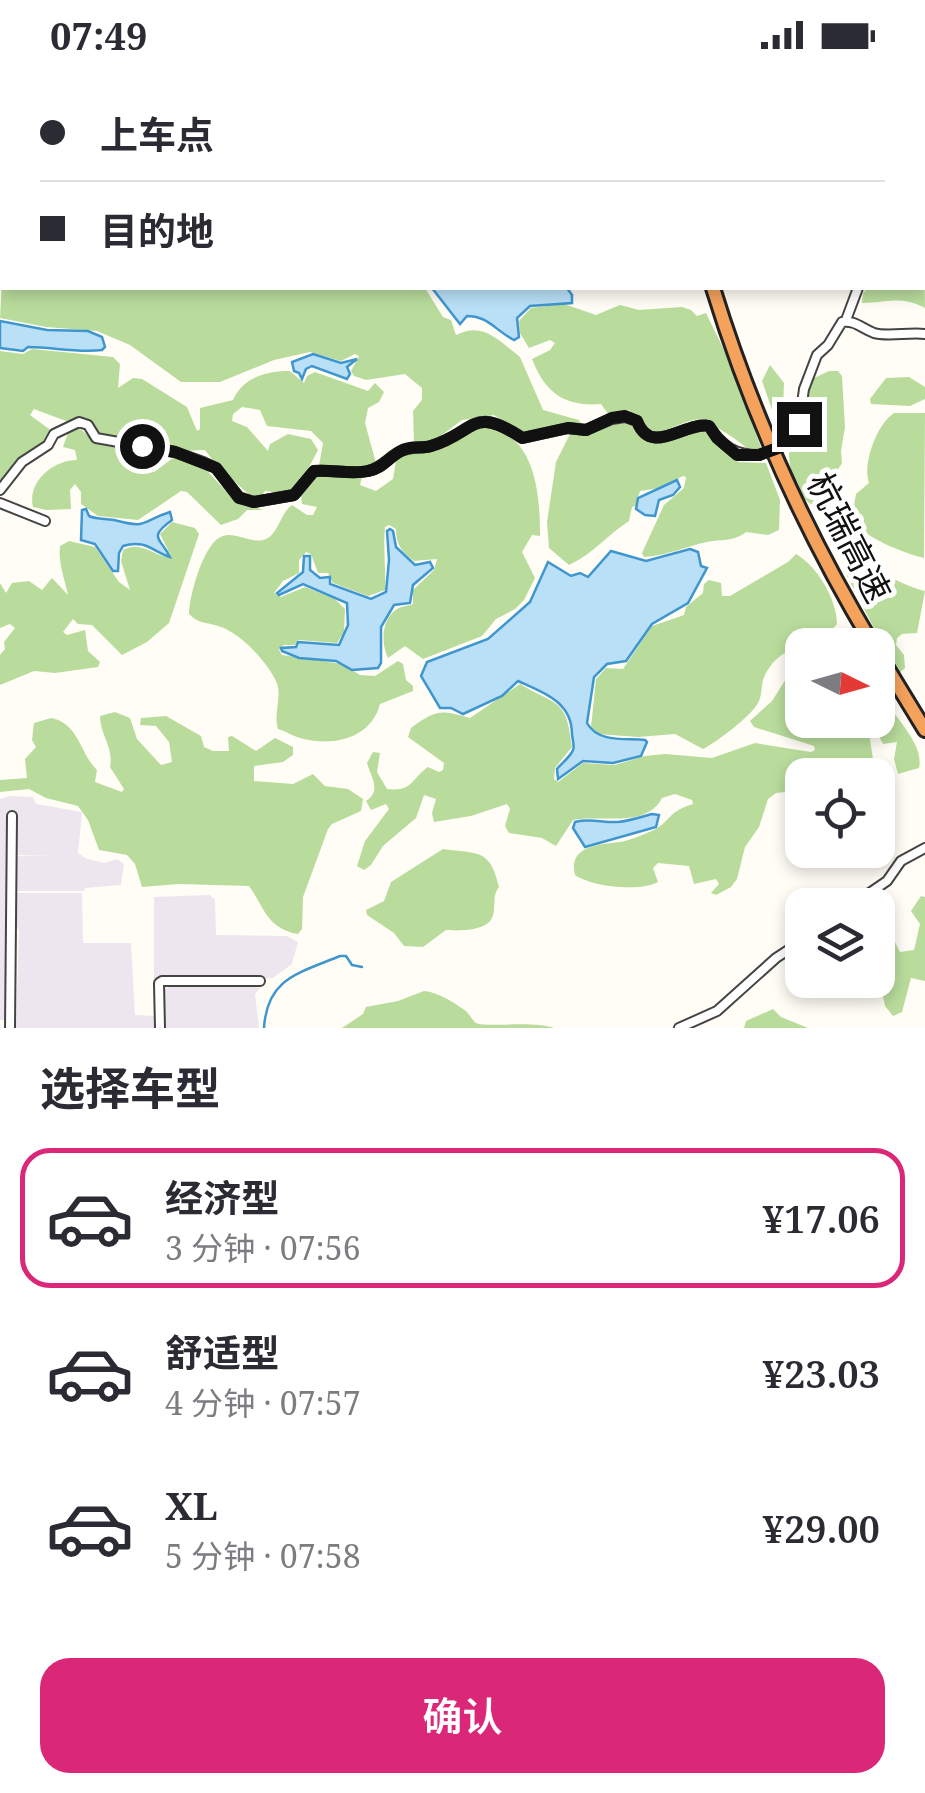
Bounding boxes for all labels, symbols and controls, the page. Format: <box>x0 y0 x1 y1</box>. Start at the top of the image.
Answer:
text: 07:49 <box>50 9 147 61</box>
text: 上车点 <box>100 108 214 160</box>
text: 目的地 <box>100 204 214 256</box>
route end <box>777 402 822 447</box>
route start <box>120 424 165 469</box>
street label: 杭瑞高速 <box>797 464 903 610</box>
north arrow <box>785 628 895 738</box>
map controls <box>785 628 895 998</box>
button: locate <box>785 758 895 868</box>
button: layers <box>785 888 895 998</box>
text: 选择车型 <box>40 1057 220 1118</box>
text: 经济型 <box>165 1171 279 1223</box>
icon: car <box>45 1173 135 1263</box>
text: ¥17.06 <box>763 1192 880 1244</box>
text: 3 分钟 · 07:56 <box>165 1226 361 1269</box>
text: 舒适型 <box>165 1326 279 1378</box>
icon: car <box>45 1328 135 1418</box>
text: ¥23.03 <box>763 1347 880 1399</box>
text: 4 分钟 · 07:57 <box>165 1381 361 1424</box>
text: XL <box>165 1479 218 1531</box>
icon: car <box>45 1483 135 1573</box>
text: ¥29.00 <box>763 1502 880 1554</box>
text: 5 分钟 · 07:58 <box>165 1534 361 1577</box>
button: 确认 <box>40 1658 885 1773</box>

